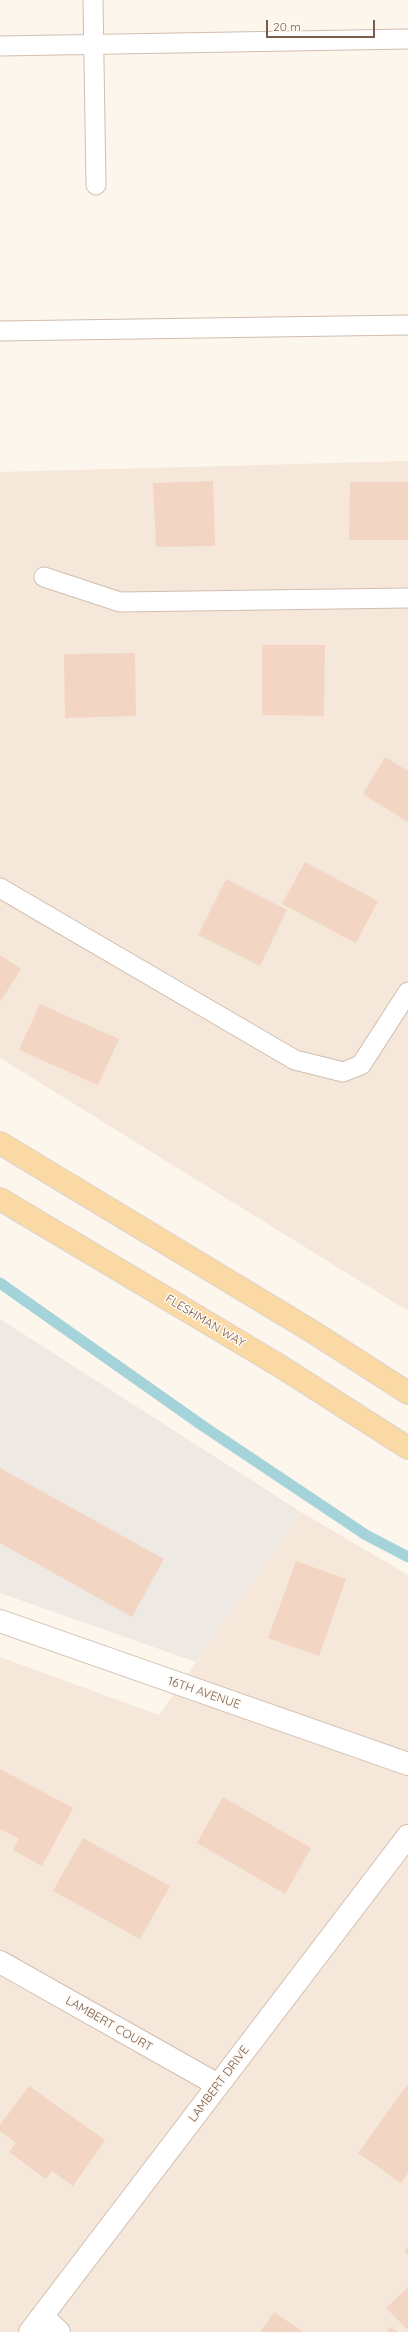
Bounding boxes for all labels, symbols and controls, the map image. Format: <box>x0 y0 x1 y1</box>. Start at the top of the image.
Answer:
scale bar <box>268 12 377 38</box>
text: 20 m <box>273 19 301 34</box>
street label: FLESHMAN WAY <box>163 1292 247 1350</box>
street label: 16TH AVENUE <box>166 1674 242 1712</box>
street label: LAMBERT COURT <box>63 1993 155 2055</box>
street label: LAMBERT DRIVE <box>186 2043 252 2125</box>

